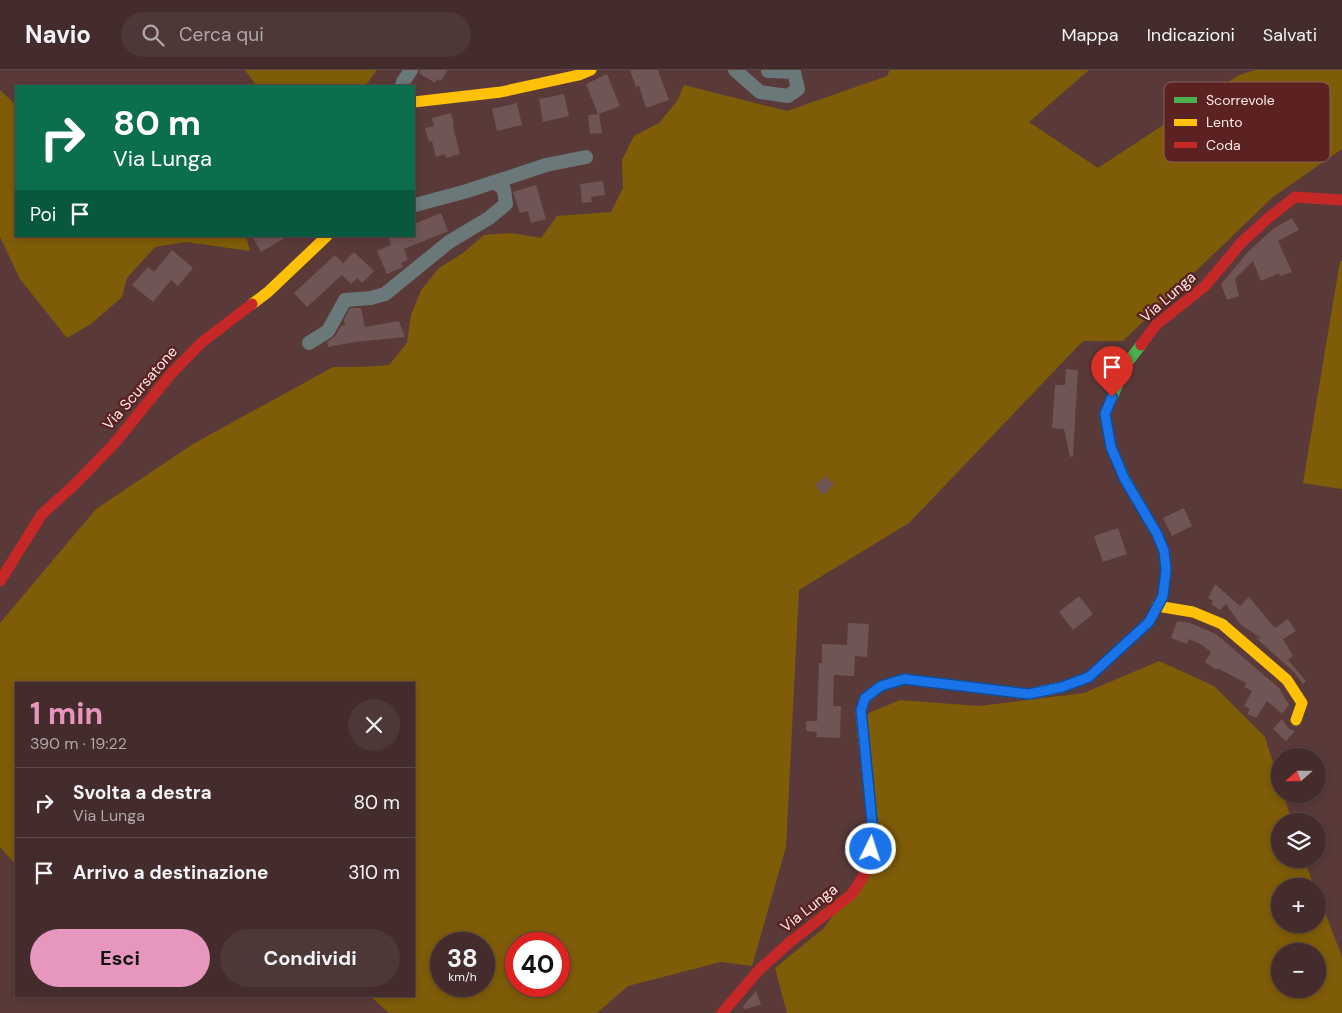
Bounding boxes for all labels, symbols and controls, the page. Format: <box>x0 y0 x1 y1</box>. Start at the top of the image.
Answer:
search box <box>121 12 471 57</box>
text: Navio <box>25 19 91 50</box>
icon: search <box>139 21 167 49</box>
text: Cerca qui <box>179 22 264 47</box>
text: Mappa <box>1061 23 1119 47</box>
text: Indicazioni <box>1147 23 1235 47</box>
text: Salvati <box>1263 23 1317 47</box>
legend <box>1164 82 1330 162</box>
text: Scorrevole <box>1206 91 1275 109</box>
text: 80 m <box>113 100 201 146</box>
icon: right <box>30 105 95 170</box>
text: Lento <box>1206 113 1243 131</box>
text: Coda <box>1206 136 1241 154</box>
text: Via Lunga <box>113 144 212 173</box>
icon: arrive <box>66 200 94 228</box>
text: Poi <box>30 202 56 227</box>
street label: Via Lunga <box>1136 267 1200 327</box>
street label: Via Scursatone <box>98 342 182 434</box>
pin <box>1091 346 1133 397</box>
icon: arrive <box>1098 353 1126 381</box>
text: 1 min <box>30 694 103 733</box>
button: close <box>348 699 400 751</box>
text: 390 m · 19:22 <box>30 733 127 754</box>
north arrow <box>1271 748 1326 802</box>
map controls <box>1271 748 1326 998</box>
text: Svolta a destra <box>73 780 212 805</box>
icon: right <box>30 789 58 817</box>
text: 80 m <box>353 790 400 815</box>
text: Via Lunga <box>73 805 145 826</box>
button: layers <box>1271 813 1326 868</box>
position arrow <box>844 822 896 874</box>
icon: arrive <box>30 859 58 887</box>
text: Arrivo a destinazione <box>73 860 268 885</box>
text: 310 m <box>348 860 400 885</box>
button: + <box>1271 878 1326 933</box>
street label: Via Lunga <box>776 879 842 937</box>
button: Esci <box>30 929 210 987</box>
button: Condividi <box>220 929 400 987</box>
speed limit sign: 40 <box>505 932 570 997</box>
text: 38 <box>447 942 478 975</box>
button: − <box>1271 943 1326 998</box>
text: km/h <box>448 969 477 985</box>

